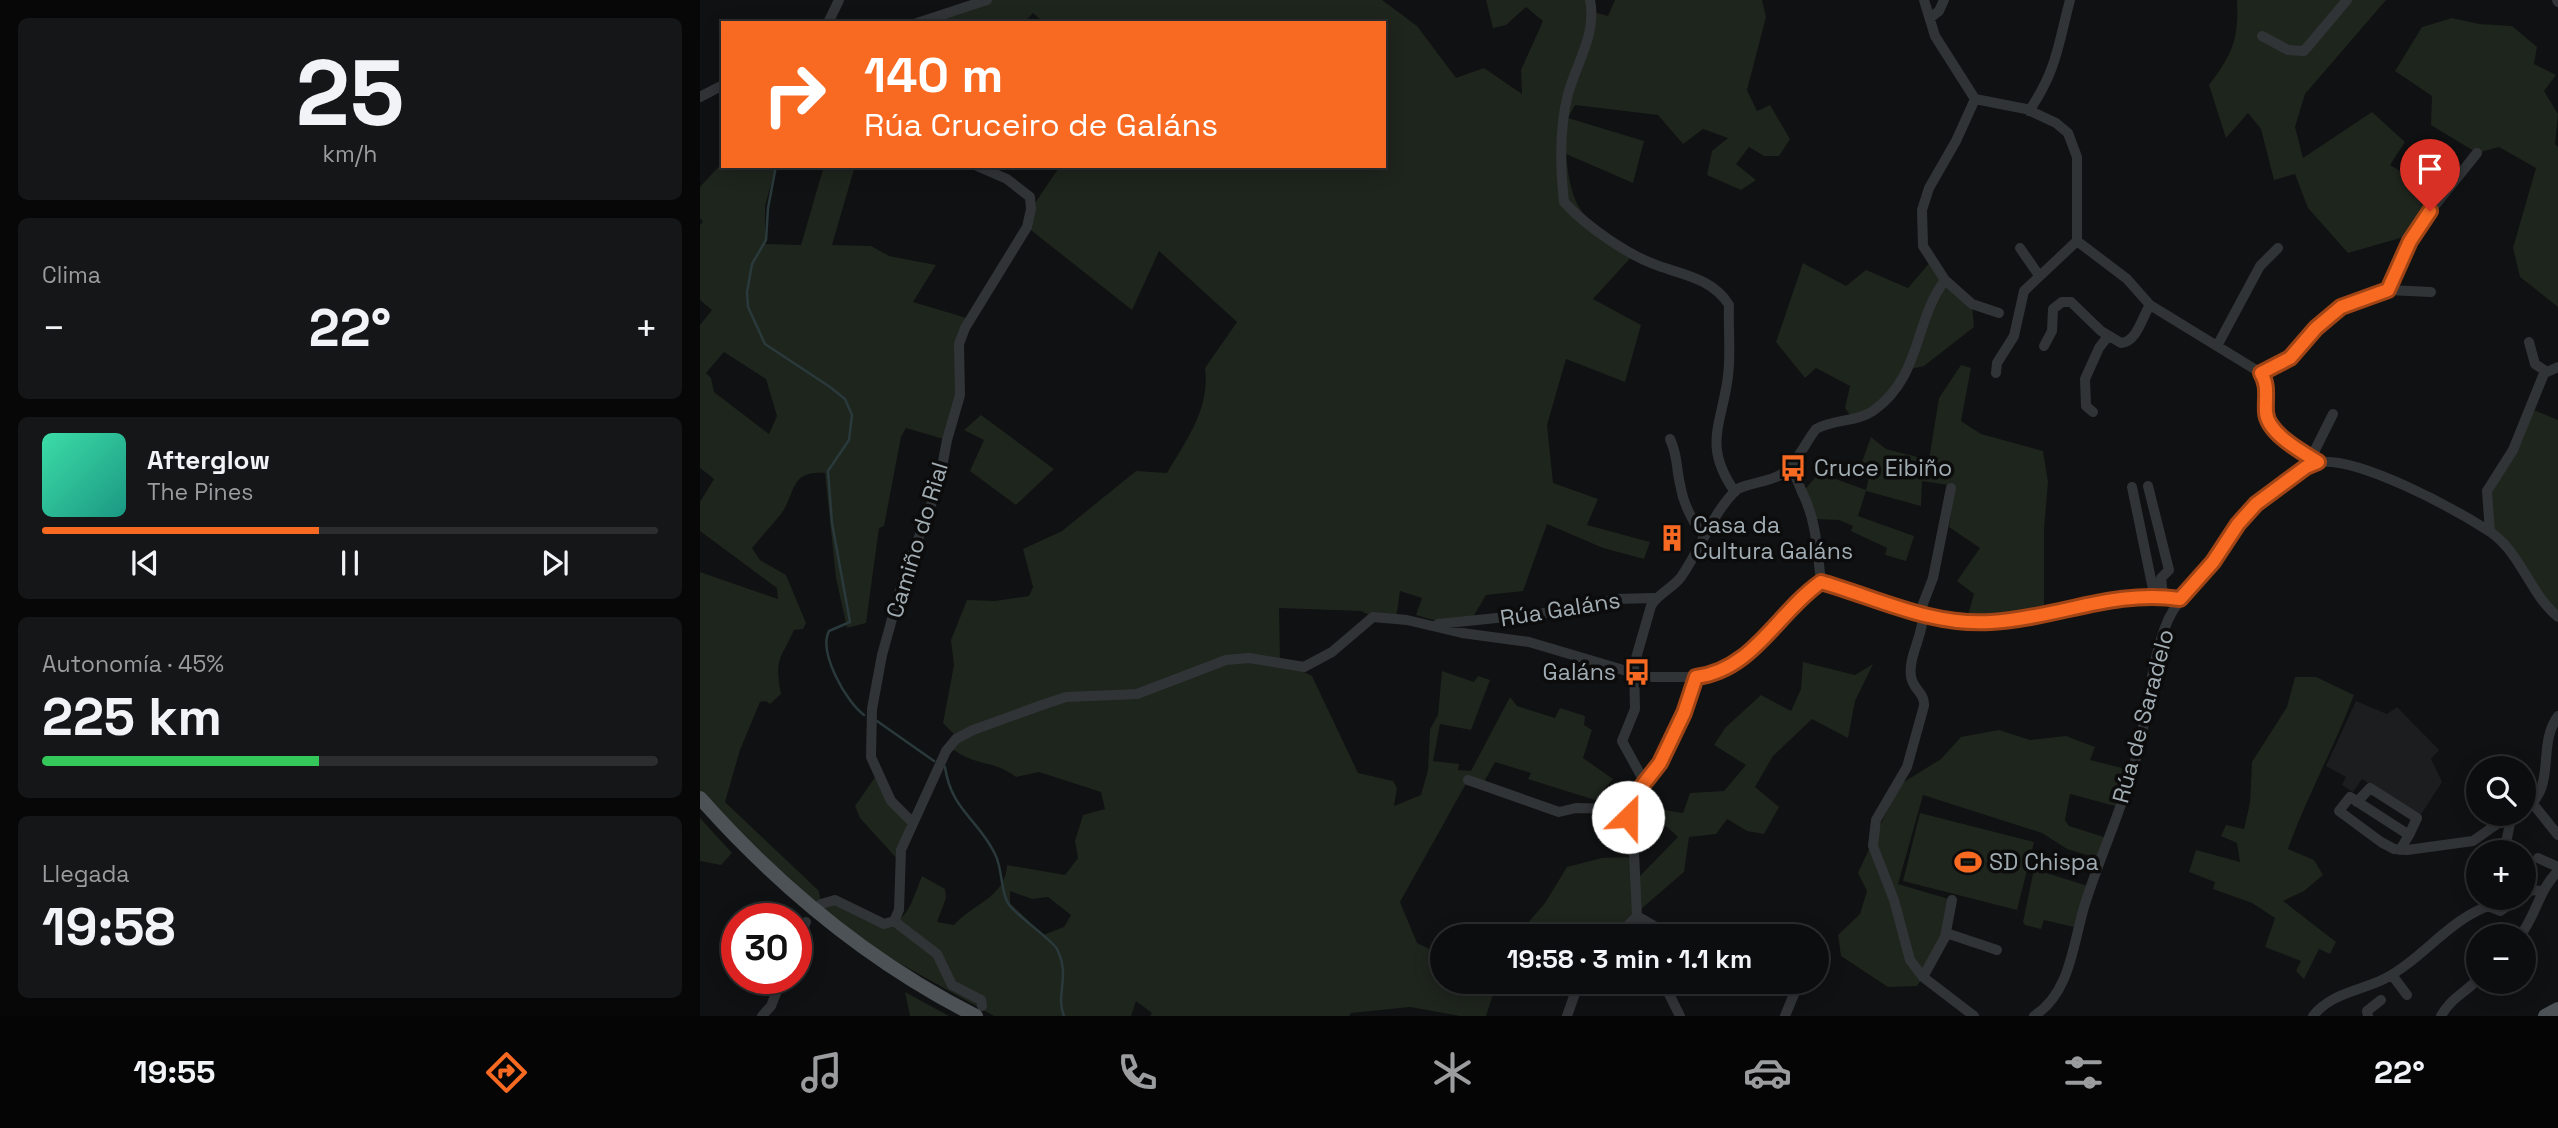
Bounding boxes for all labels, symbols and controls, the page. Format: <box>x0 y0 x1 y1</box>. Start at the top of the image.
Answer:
text: 25 <box>296 35 404 152</box>
text: 140 m <box>864 44 1003 106</box>
icon: right <box>749 49 840 140</box>
text: Rúa Cruceiro de Galáns <box>864 105 1218 145</box>
text: km/h <box>323 139 377 169</box>
pin <box>2400 139 2460 211</box>
icon: arrive <box>2411 150 2449 188</box>
text: Clima <box>42 260 101 290</box>
text: 22° <box>309 295 391 361</box>
text: − <box>42 304 66 352</box>
text: + <box>634 304 658 352</box>
text: Afterglow <box>147 443 270 477</box>
bus stop icon: Cruce Eibiño <box>1778 453 1808 483</box>
place label: Cruce Eibiño <box>1814 453 1952 483</box>
street label: Camiño do Rial <box>879 458 955 622</box>
text: The Pines <box>147 477 253 507</box>
place label: Casa da Cultura Galáns <box>1693 510 1853 566</box>
building icon: Casa da Cultura Galáns <box>1657 523 1687 553</box>
icon: previous <box>126 544 164 582</box>
icon: pause <box>331 544 369 582</box>
icon: next <box>536 544 574 582</box>
street label: Rúa Galáns <box>1498 585 1622 633</box>
street label: Rúa de Saradelo <box>2105 626 2181 806</box>
text: Autonomía · 45% <box>42 649 224 679</box>
place label: Galáns <box>1543 657 1616 687</box>
bus stop icon: Galáns <box>1622 657 1652 687</box>
text: 225 km <box>42 684 222 750</box>
map controls <box>2466 756 2536 994</box>
button: search <box>2466 756 2536 826</box>
position arrow <box>1591 780 1665 854</box>
button: + <box>2466 840 2536 910</box>
sports icon: SD Chispa <box>1953 847 1983 877</box>
place label: SD Chispa <box>1989 847 2099 877</box>
text: Llegada <box>42 859 130 889</box>
text: 19:58 <box>42 894 176 960</box>
speed limit sign: 30 <box>721 903 812 994</box>
button: − <box>2466 924 2536 994</box>
text: 19:58 · 3 min · 1.1 km <box>1507 942 1752 976</box>
icon: directions <box>482 1048 531 1097</box>
icon: music <box>797 1048 846 1097</box>
icon: phone <box>1113 1048 1162 1097</box>
icon: climate <box>1428 1048 1477 1097</box>
icon: car <box>1743 1048 1792 1097</box>
icon: filters <box>2059 1048 2108 1097</box>
text: 19:55 <box>133 1052 215 1092</box>
text: 22° <box>2374 1052 2425 1092</box>

